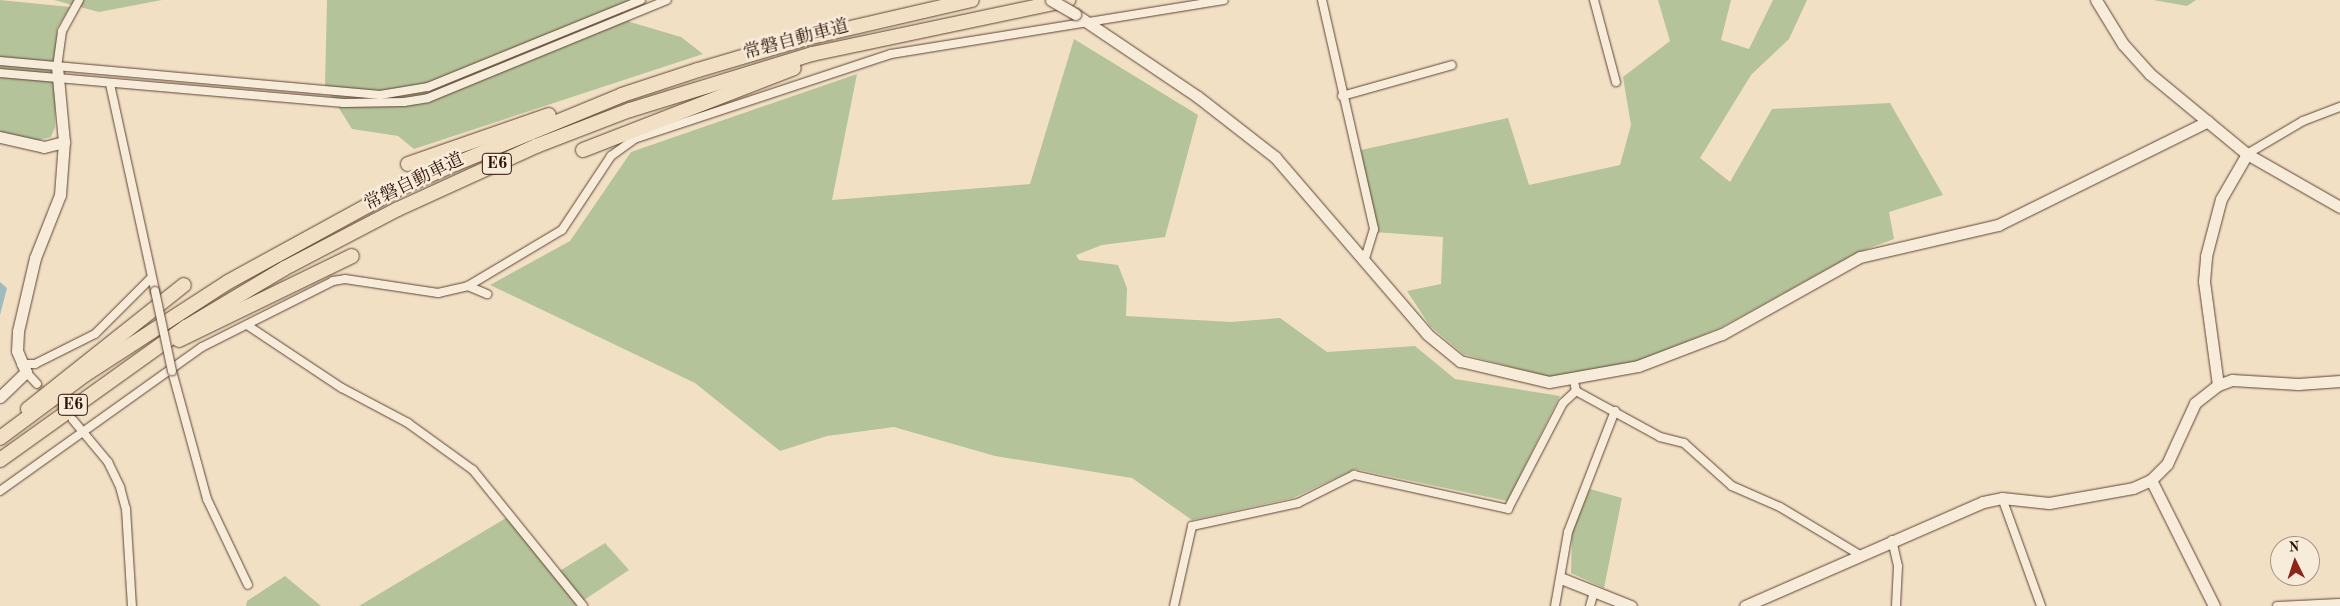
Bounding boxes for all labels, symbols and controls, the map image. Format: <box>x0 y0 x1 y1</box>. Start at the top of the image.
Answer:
street label: 常磐自動車道 <box>741 16 851 64</box>
street label: 常磐自動車道 <box>361 149 467 215</box>
road number: E6 <box>481 150 513 178</box>
road number: E6 <box>57 392 89 418</box>
north arrow <box>2270 536 2320 586</box>
text: N <box>2288 540 2300 554</box>

